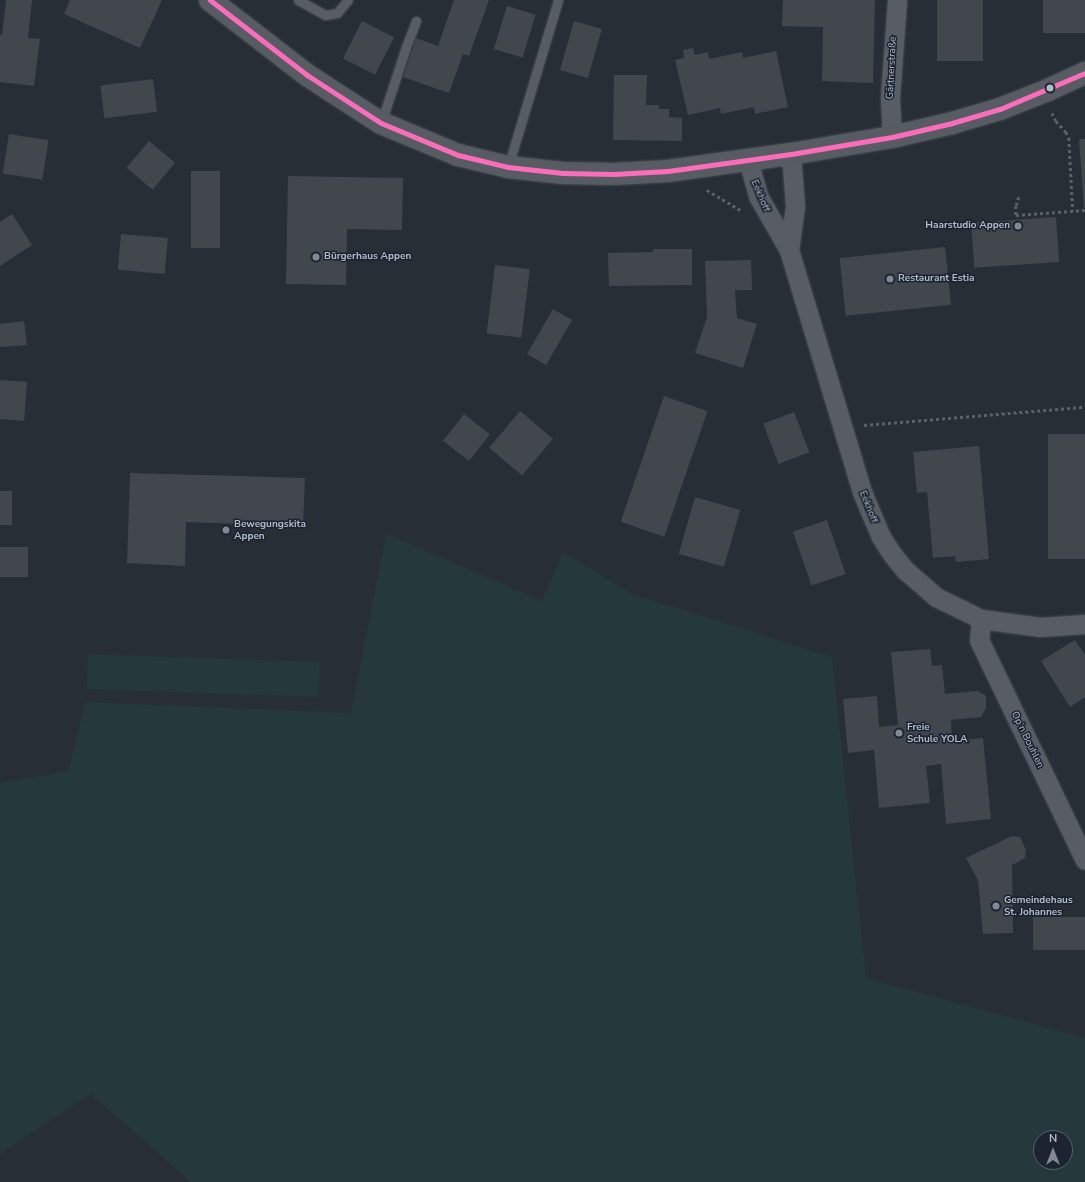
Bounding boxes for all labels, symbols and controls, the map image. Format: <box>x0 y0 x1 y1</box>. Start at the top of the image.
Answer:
street label: Gärtnerstraße <box>884 36 900 100</box>
unlabelled marker <box>1045 83 1055 93</box>
street label: Eekhoff <box>748 178 772 214</box>
place label: Haarstudio Appen <box>925 220 1010 232</box>
marker: Haarstudio Appen <box>1013 221 1023 231</box>
place label: Bürgerhaus Appen <box>324 251 411 263</box>
marker: Bürgerhaus Appen <box>311 252 321 262</box>
place label: Restaurant Estia <box>898 273 974 285</box>
marker: Restaurant Estia <box>885 274 895 284</box>
street label: Eekhoff <box>856 489 880 525</box>
place label: Bewegungskita Appen <box>234 518 306 542</box>
marker: Bewegungskita Appen <box>221 525 231 535</box>
street label: Op'n Bouhlen <box>1008 710 1046 770</box>
place label: Freie Schule YOLA <box>907 721 967 744</box>
marker: Freie Schule YOLA <box>894 728 904 738</box>
place label: Gemeindehaus St. Johannes <box>1004 894 1073 918</box>
marker: Gemeindehaus St. Johannes <box>991 901 1001 911</box>
north arrow <box>1033 1130 1073 1170</box>
text: N <box>1049 1131 1057 1146</box>

